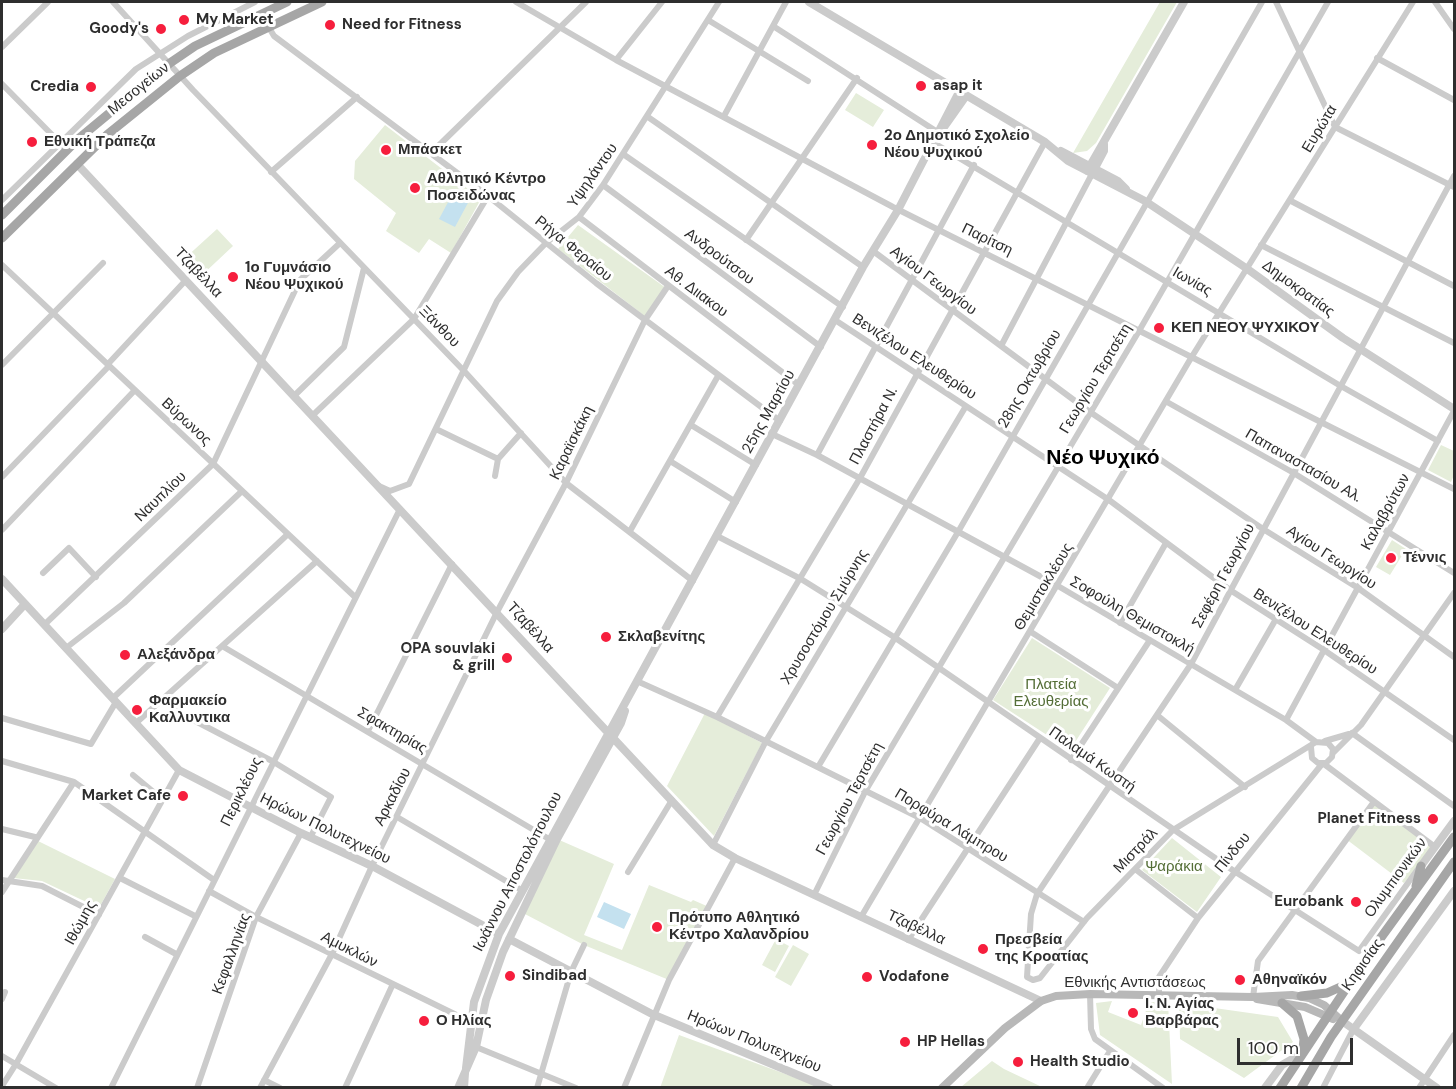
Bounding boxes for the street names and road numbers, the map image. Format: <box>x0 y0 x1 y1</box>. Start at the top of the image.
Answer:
street label: Μεσογείων <box>105 59 173 119</box>
street label: Ευρώτα <box>1299 102 1341 156</box>
street label: Υψηλάντου <box>564 140 622 212</box>
street label: Ρήγα Φεραίου <box>531 212 615 286</box>
street label: Παρίτση <box>958 220 1016 260</box>
street label: Ανδρούτσου <box>681 225 757 289</box>
street label: Αγίου Γεωργίου <box>886 243 980 319</box>
street label: Τζαβέλλα <box>170 244 226 302</box>
street label: Δημοκρατίας <box>1258 257 1338 321</box>
street label: Αθ. Διιακου <box>661 262 731 322</box>
street label: Ιωνίας <box>1169 264 1215 300</box>
street label: Ξάνθου <box>415 302 463 352</box>
street label: Βενιζέλου Ελευθερίου <box>849 310 979 404</box>
street label: Γεωργίου Τερτσέτη <box>1056 321 1136 437</box>
street label: 28ης Οκτωβρίου <box>995 327 1065 431</box>
street label: 25ης Μαρτίου <box>739 367 799 457</box>
street label: Πλαστήρα Ν. <box>846 384 902 468</box>
street label: Βύρωνος <box>157 394 215 450</box>
street label: Καραϊσκάκη <box>546 403 598 483</box>
street label: Παπαναστασίου Αλ. <box>1242 425 1364 507</box>
street label: Ναυπλίου <box>131 468 191 526</box>
street label: Καλαβρύτων <box>1358 471 1414 553</box>
street label: Σεφέρη Γεωργίου <box>1189 521 1259 631</box>
street label: Αγίου Γεωργίου <box>1283 522 1379 594</box>
street label: Θεμιστοκλέους <box>1011 540 1077 634</box>
street label: Χρυσοστόμου Σμύρνης <box>777 546 873 688</box>
street label: Σοφούλη Θεμιστοκλή <box>1067 573 1197 659</box>
street label: Βενιζέλου Ελευθερίου <box>1250 585 1380 679</box>
street label: Τζαβέλλα <box>503 599 557 657</box>
street label: Σφακτηρίας <box>354 704 430 758</box>
street label: Παλαμά Κωστή <box>1045 723 1139 797</box>
street label: Γεωργίου Τερτσέτη <box>813 740 887 858</box>
street label: Περικλέους <box>218 754 266 830</box>
street label: Αρκαδίου <box>371 765 415 829</box>
street label: Πορφύρα Λάμπρου <box>891 785 1011 867</box>
street label: Ιωάννου Αποστολόπουλου <box>470 789 566 955</box>
street label: Ηρώων Πολυτεχνείου <box>257 790 393 868</box>
street label: Μιστράλ <box>1110 825 1162 877</box>
street label: Πίνδου <box>1211 829 1255 877</box>
street label: Ολυμπιονικών <box>1361 835 1431 921</box>
street label: Ιθώμης <box>61 897 101 949</box>
street label: Τζαβέλλα <box>884 907 948 949</box>
street label: Κεφαλληνίας <box>209 911 255 997</box>
street label: Αμυκλών <box>318 928 380 972</box>
street label: Κηφισίας <box>1338 935 1388 995</box>
street label: Εθνικής Αντιστάσεως <box>1064 974 1206 992</box>
street label: Ηρώων Πολυτεχνείου <box>684 1007 824 1077</box>

